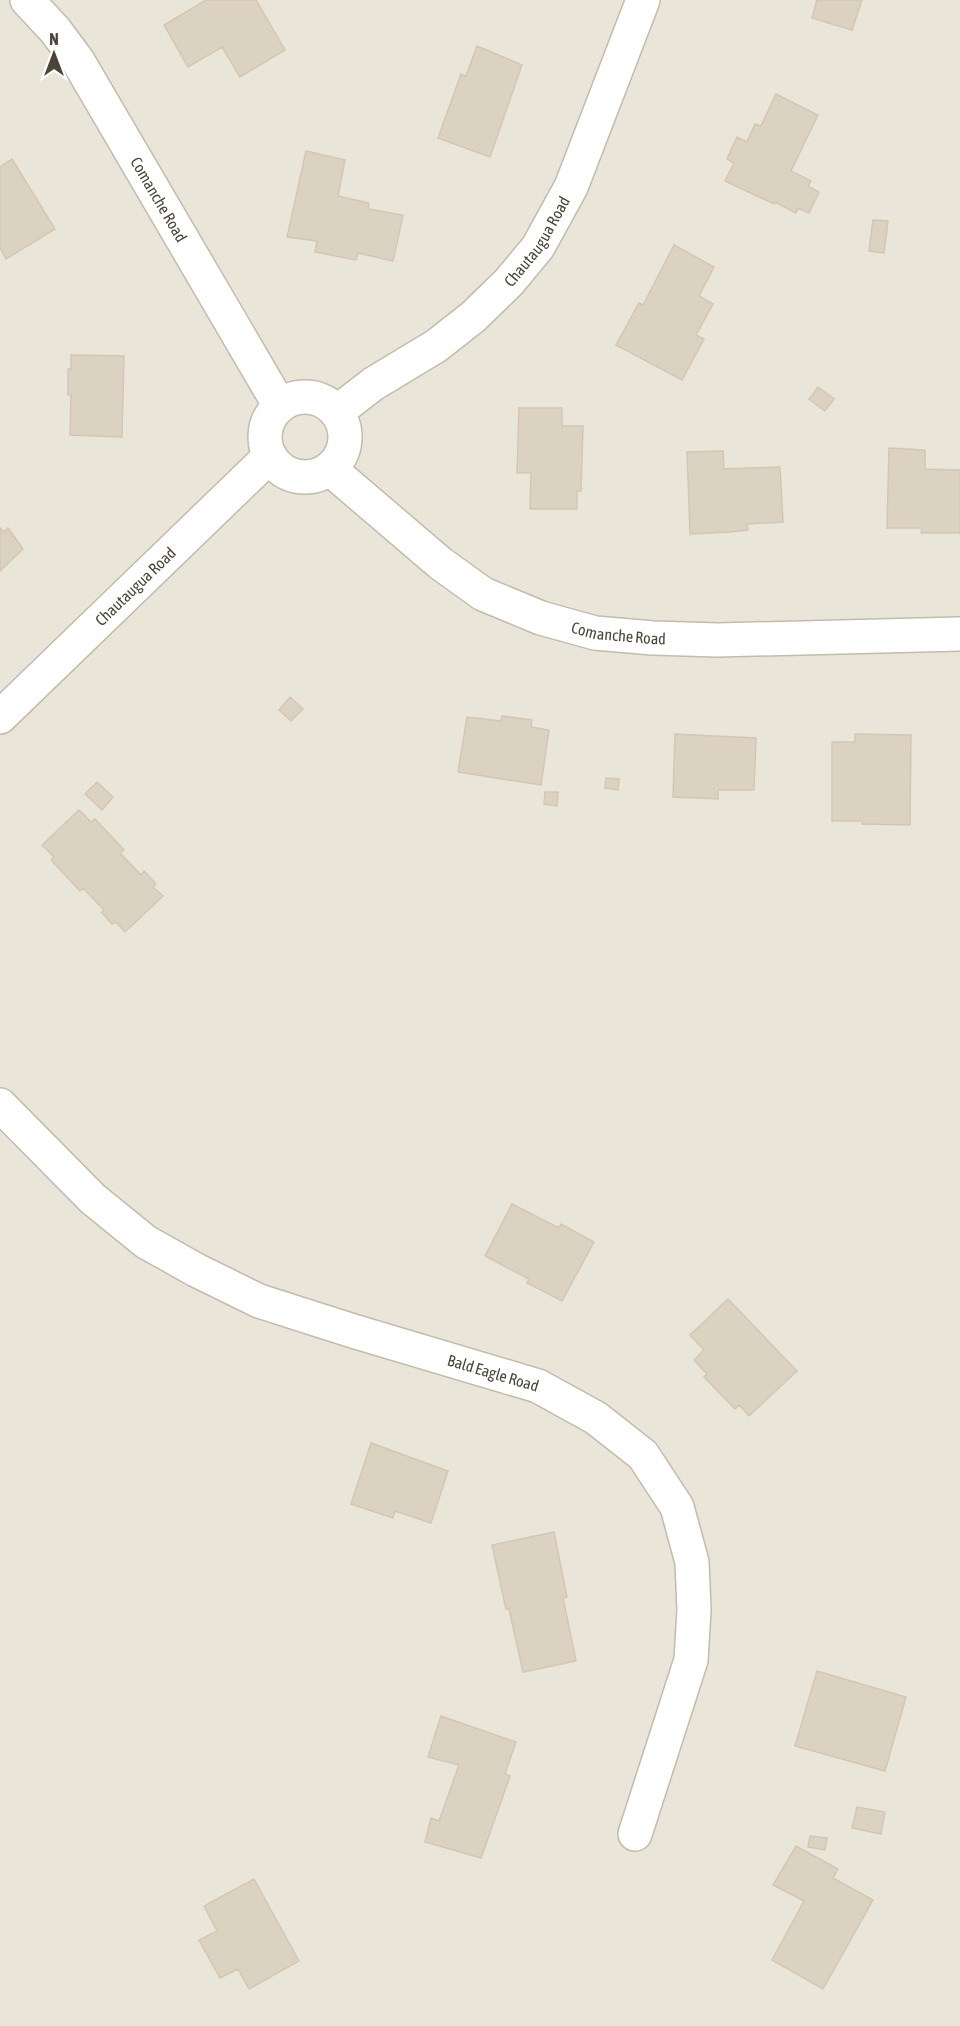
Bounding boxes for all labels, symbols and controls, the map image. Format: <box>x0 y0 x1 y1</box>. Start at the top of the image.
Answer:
north arrow <box>24 24 84 84</box>
text: N <box>49 30 59 48</box>
street label: Comanche Road <box>127 154 191 245</box>
street label: Chautaugua Road <box>500 193 573 290</box>
street label: Chautaugua Road <box>91 543 179 629</box>
street label: Comanche Road <box>569 618 666 647</box>
street label: Bald Eagle Road <box>446 1351 541 1395</box>

